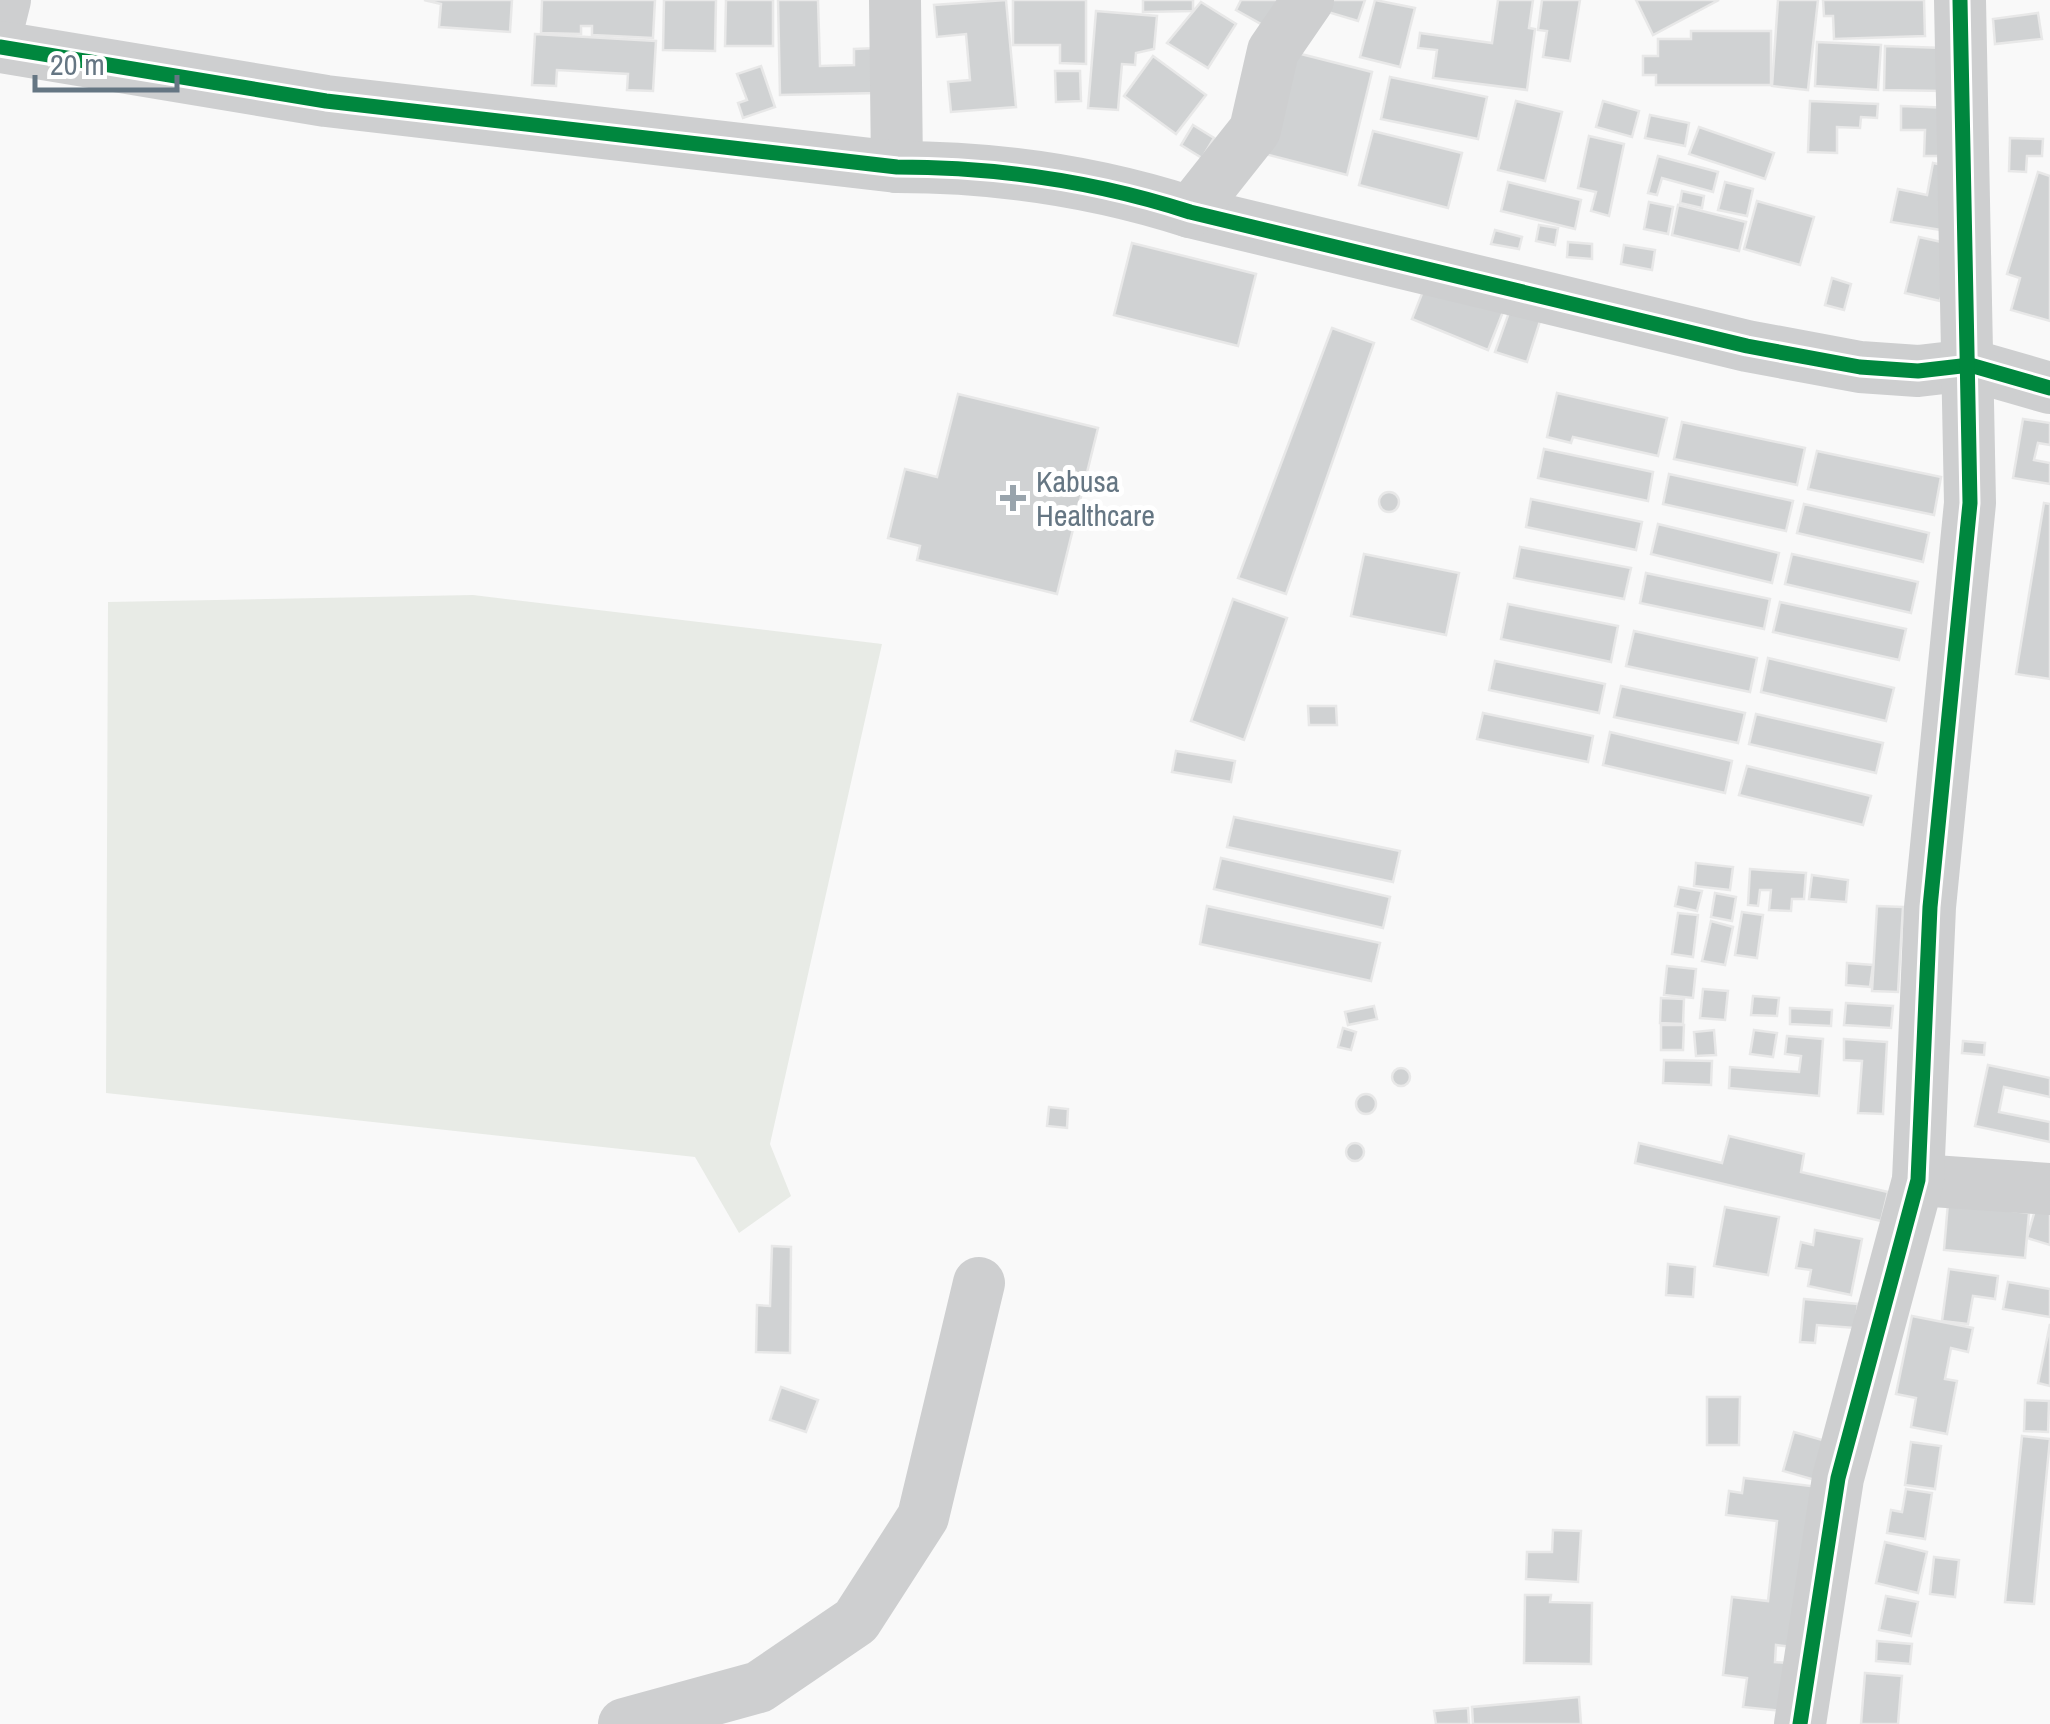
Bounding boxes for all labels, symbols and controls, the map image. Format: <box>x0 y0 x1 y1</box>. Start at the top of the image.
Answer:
scale bar <box>35 30 178 92</box>
text: 20 m <box>50 44 105 84</box>
place label: Kabusa Healthcare <box>1036 461 1155 535</box>
marker: Kabusa Healthcare <box>1000 485 1026 511</box>

